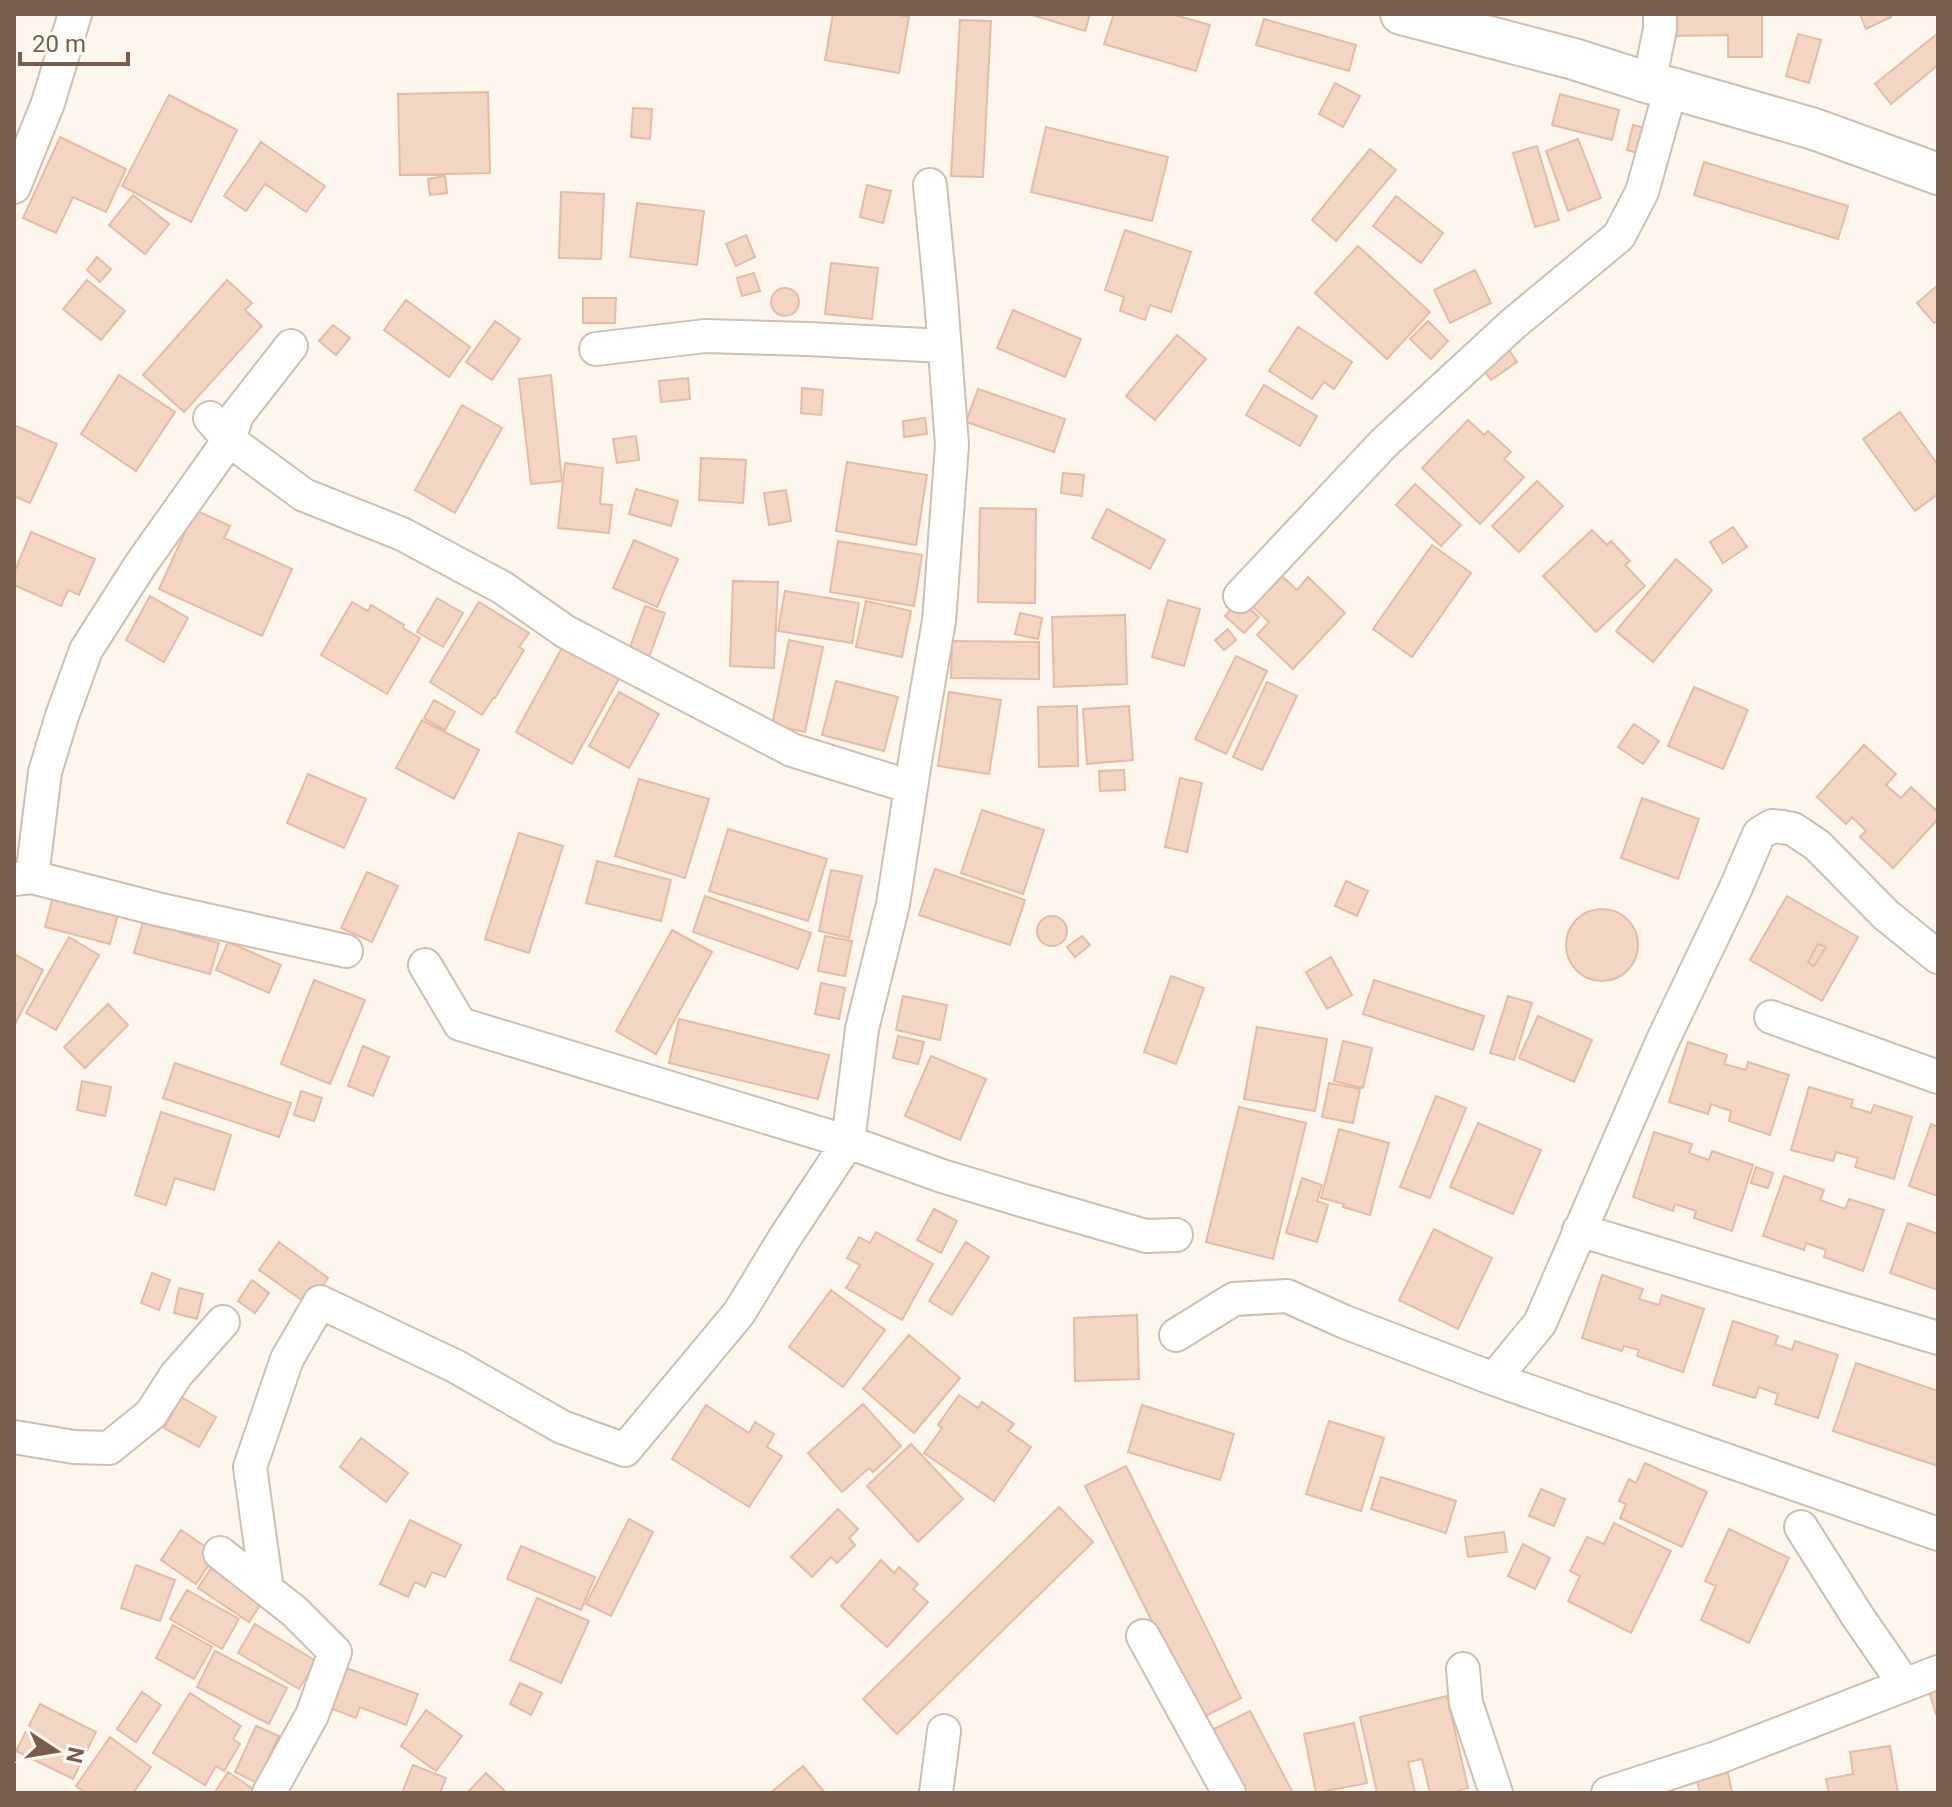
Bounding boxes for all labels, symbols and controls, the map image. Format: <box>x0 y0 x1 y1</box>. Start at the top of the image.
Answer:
scale bar <box>20 16 128 66</box>
text: 20 m <box>32 30 86 58</box>
north arrow <box>16 1711 96 1791</box>
text: N <box>61 1745 89 1765</box>

